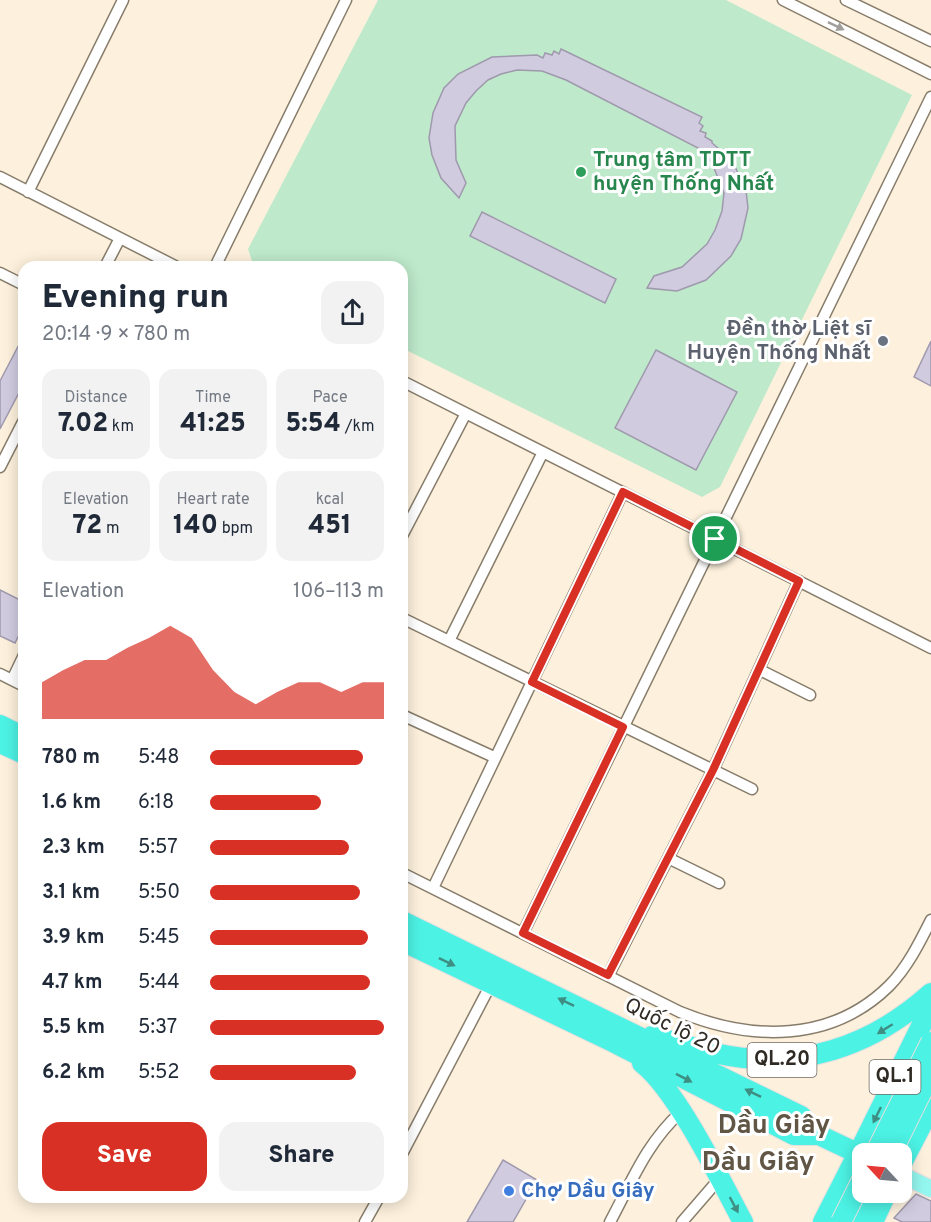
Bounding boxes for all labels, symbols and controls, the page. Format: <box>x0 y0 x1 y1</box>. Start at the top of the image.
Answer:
one-way arrow <box>827 21 844 31</box>
place label: Trung tâm TDTT huyện Thống Nhất <box>593 147 774 198</box>
marker: Trung tâm TDTT huyện Thống Nhất <box>574 165 588 179</box>
text: Evening run <box>42 278 229 320</box>
button: share <box>321 281 384 344</box>
place label: Đền thờ Liệt sĩ Huyện Thống Nhất <box>687 316 872 367</box>
text: 20:14 · 9 × 780 m <box>42 322 190 348</box>
marker: Đền thờ Liệt sĩ Huyện Thống Nhất <box>876 334 890 348</box>
text: Distance <box>65 388 127 408</box>
text: Time <box>195 388 231 408</box>
text: Pace <box>312 388 348 408</box>
text: 7.02 <box>58 408 108 441</box>
text: 41:25 <box>180 408 246 441</box>
text: 5:54 <box>285 408 341 441</box>
text: km <box>108 417 134 437</box>
text: /km <box>341 417 375 437</box>
text: Elevation <box>63 490 129 510</box>
text: Heart rate <box>176 490 250 510</box>
text: kcal <box>316 490 344 510</box>
text: 72 <box>73 510 102 543</box>
text: 140 <box>173 510 218 543</box>
text: 451 <box>308 510 352 543</box>
pin <box>689 513 740 564</box>
text: m <box>102 519 119 539</box>
text: bpm <box>218 519 253 539</box>
icon: arrive <box>698 522 731 555</box>
text: Elevation <box>42 579 124 605</box>
text: 106–113 m <box>293 579 384 605</box>
text: 780 m <box>42 745 100 771</box>
text: 5:48 <box>138 745 180 771</box>
text: 1.6 km <box>42 790 101 816</box>
text: 6:18 <box>138 790 174 816</box>
text: 2.3 km <box>42 835 105 861</box>
text: 5:57 <box>138 835 178 861</box>
text: 3.1 km <box>42 880 100 906</box>
text: 5:50 <box>138 880 180 906</box>
text: 3.9 km <box>42 925 104 951</box>
text: 5:45 <box>138 925 180 951</box>
one-way arrow <box>438 958 455 967</box>
text: 4.7 km <box>42 970 102 996</box>
text: 5:44 <box>138 970 180 996</box>
street label: Quốc lộ 20 <box>620 992 724 1062</box>
one-way arrow <box>558 998 575 1007</box>
text: 5.5 km <box>42 1015 105 1041</box>
text: 5:37 <box>138 1015 177 1041</box>
one-way arrow <box>877 1023 893 1034</box>
road number: QL.20 <box>748 1043 816 1077</box>
text: 6.2 km <box>42 1060 105 1086</box>
text: 5:52 <box>138 1060 179 1086</box>
road number: QL.1 <box>870 1060 920 1094</box>
one-way arrow <box>676 1073 693 1083</box>
one-way arrow <box>744 1089 761 1098</box>
one-way arrow <box>872 1106 881 1123</box>
district label: Dầu Giây <box>718 1109 830 1143</box>
button: Save <box>42 1122 207 1191</box>
button: Share <box>219 1122 384 1191</box>
north arrow <box>852 1143 912 1203</box>
map controls <box>852 1143 912 1203</box>
district label: Dầu Giây <box>702 1146 814 1180</box>
place label: Chợ Dầu Giây <box>521 1178 655 1205</box>
marker: Chợ Dầu Giây <box>502 1184 516 1198</box>
one-way arrow <box>729 1196 739 1213</box>

